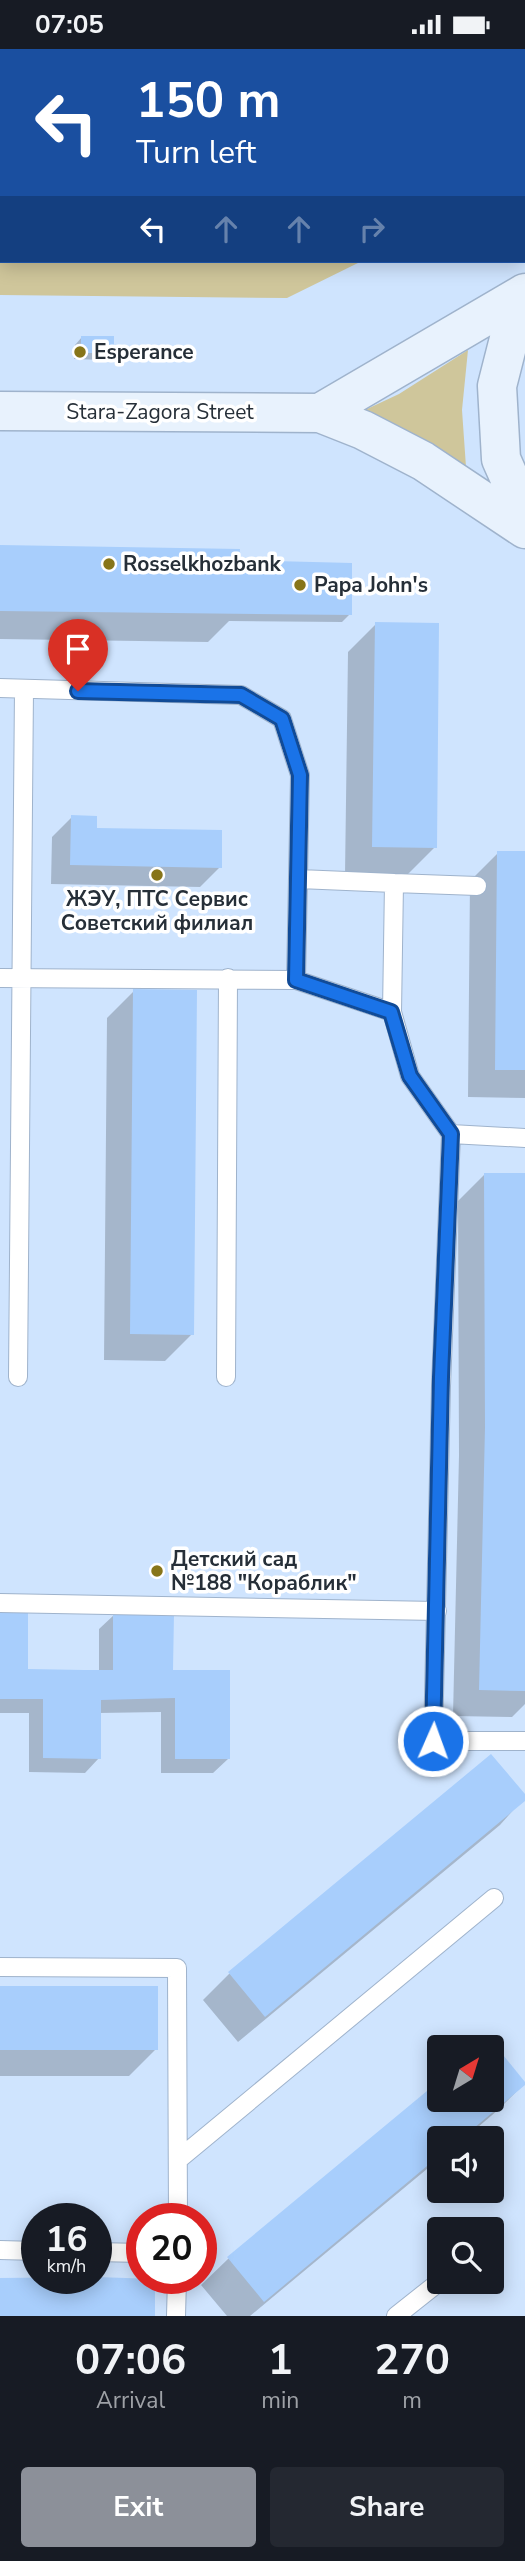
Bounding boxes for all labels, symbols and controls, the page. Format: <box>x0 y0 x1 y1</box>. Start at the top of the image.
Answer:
text: 07:05 <box>35 7 104 42</box>
text: 150 m <box>136 67 280 134</box>
icon: left <box>21 77 112 168</box>
text: Turn left <box>136 131 256 174</box>
icon: left <box>134 210 172 248</box>
icon: ahead <box>207 210 245 248</box>
icon: ahead <box>280 210 318 248</box>
icon: right <box>353 210 391 248</box>
place label: Esperance <box>94 338 194 366</box>
marker: Esperance <box>72 344 88 360</box>
street label: Stara-Zagora Street <box>66 398 254 426</box>
place label: Rosselkhozbank <box>123 550 282 578</box>
marker: Rosselkhozbank <box>101 556 117 572</box>
place label: Papa John's <box>314 571 428 599</box>
marker: Papa John's <box>292 577 308 593</box>
pin <box>48 619 108 691</box>
icon: arrive <box>59 630 97 668</box>
marker: ЖЭУ, ПТС Сервис Советский филиал <box>149 867 165 883</box>
place label: ЖЭУ, ПТС Сервис Советский филиал <box>61 885 253 937</box>
place label: Детский сад №188 "Кораблик" <box>171 1545 357 1597</box>
marker: Детский сад №188 "Кораблик" <box>149 1563 165 1579</box>
position arrow <box>396 1704 470 1778</box>
north arrow <box>427 2035 504 2112</box>
map controls <box>427 2035 504 2294</box>
button: sound <box>427 2126 504 2203</box>
speed limit sign: 20 <box>126 2203 217 2294</box>
text: 16 <box>45 2216 88 2263</box>
button: search <box>427 2217 504 2294</box>
text: km/h <box>47 2254 86 2278</box>
text: 07:06 <box>75 2332 186 2389</box>
text: 1 <box>268 2332 293 2389</box>
text: 270 <box>374 2332 450 2389</box>
text: Arrival <box>96 2385 165 2416</box>
text: min <box>261 2385 299 2416</box>
text: m <box>402 2385 422 2416</box>
button: Exit <box>21 2467 256 2547</box>
button: Share <box>270 2467 504 2547</box>

